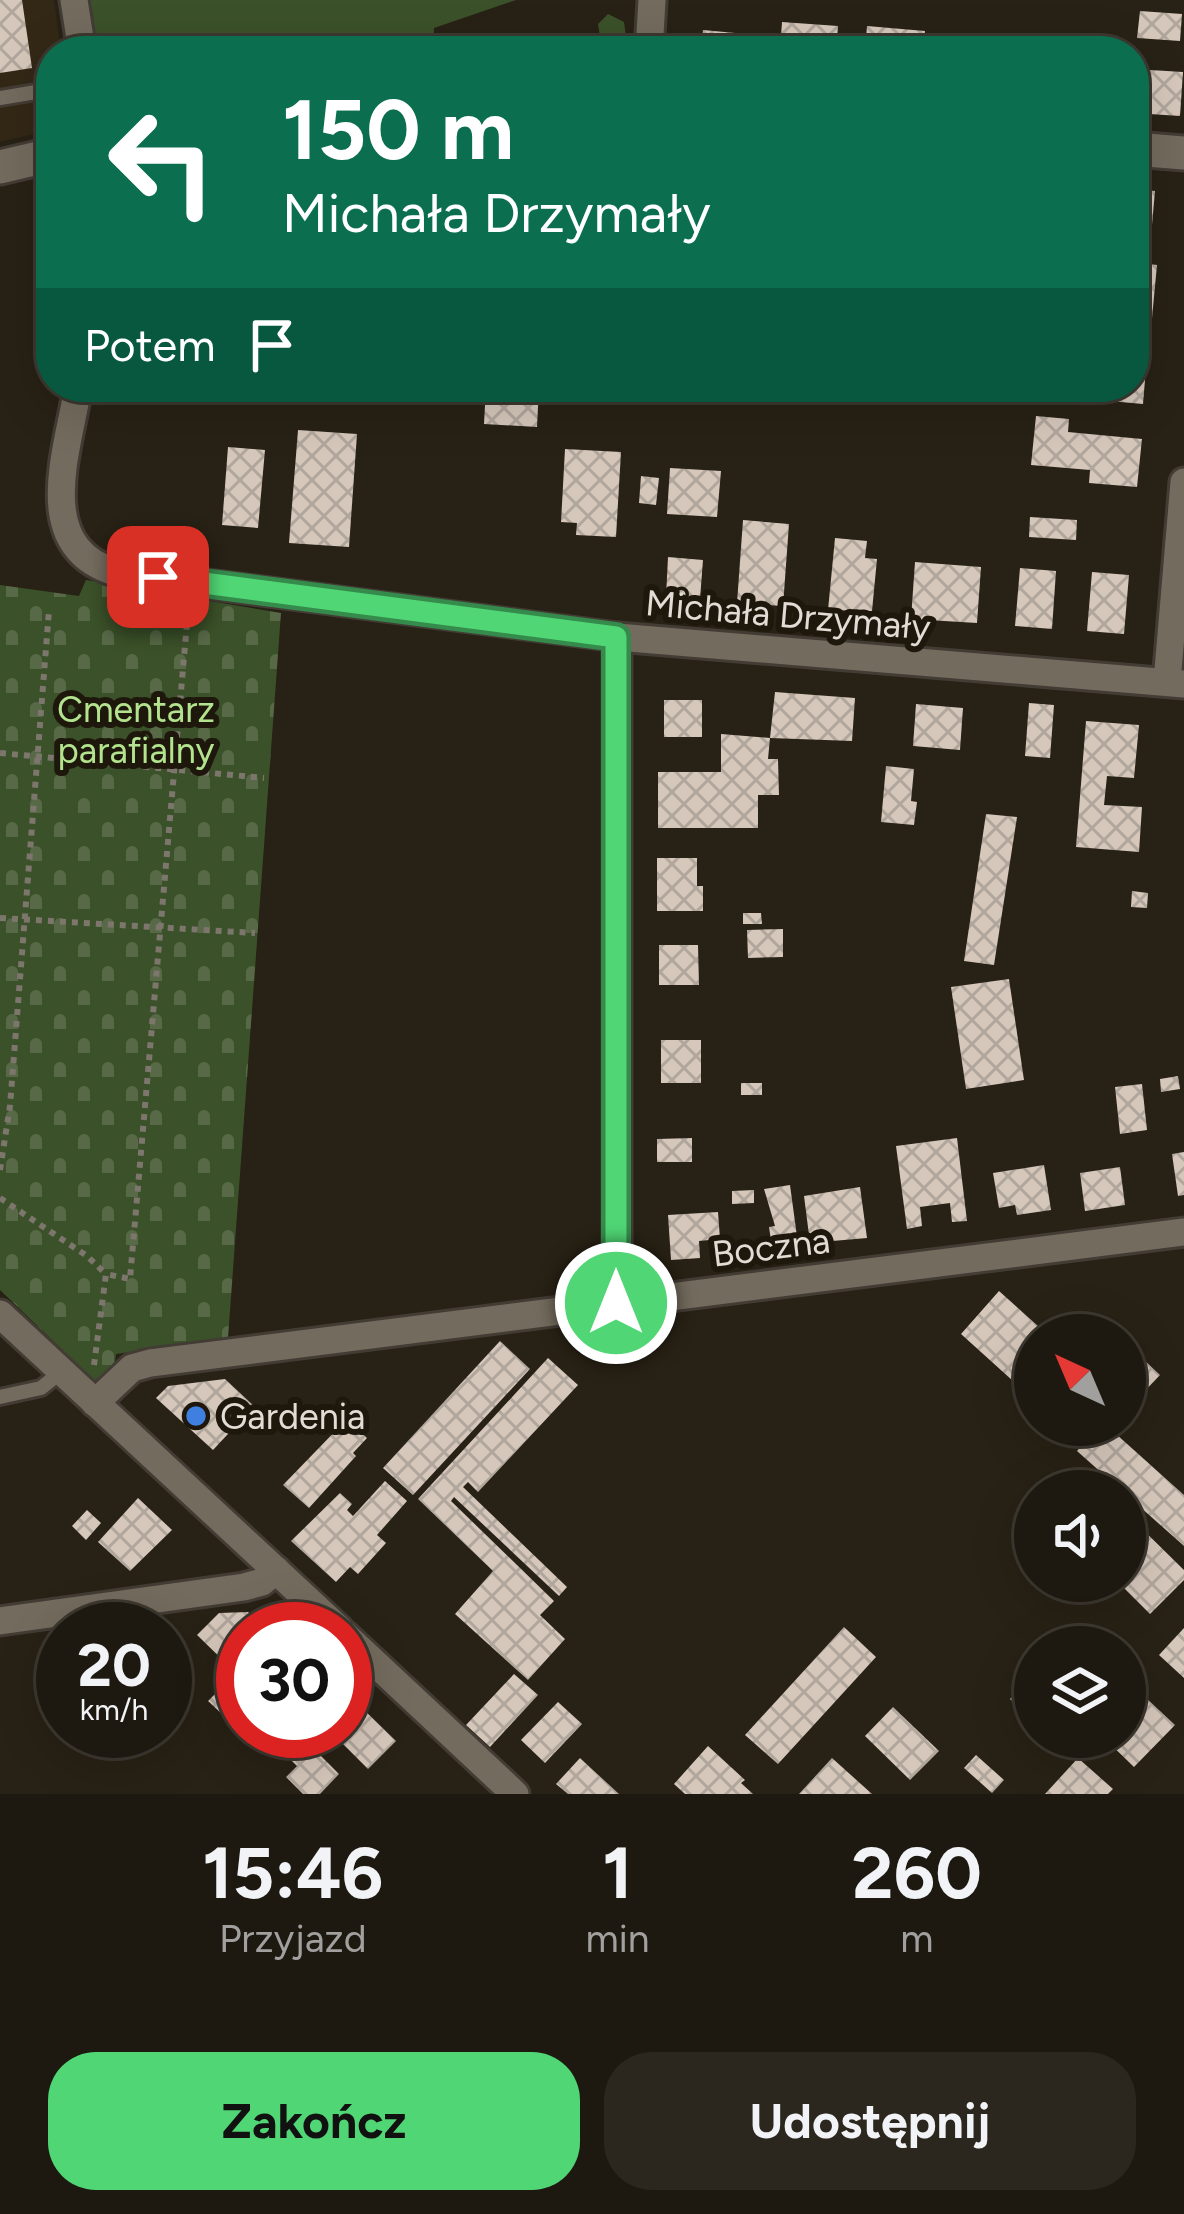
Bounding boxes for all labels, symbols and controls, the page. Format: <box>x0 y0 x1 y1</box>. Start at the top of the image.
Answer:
text: 150 m <box>282 79 514 180</box>
icon: left <box>84 84 240 240</box>
text: Michała Drzymały <box>282 181 711 246</box>
icon: arrive <box>239 312 305 378</box>
text: Potem <box>84 318 215 372</box>
pin <box>107 526 209 628</box>
icon: arrive <box>125 544 191 610</box>
street label: Michała Drzymały <box>644 581 932 649</box>
park label: Cmentarz parafialny <box>57 688 215 772</box>
street label: Boczna <box>710 1218 832 1276</box>
position arrow <box>553 1240 679 1366</box>
north arrow <box>1014 1314 1146 1446</box>
map controls <box>1014 1314 1146 1758</box>
place label: Gardenia <box>220 1395 365 1438</box>
marker: Gardenia <box>183 1403 209 1429</box>
button: sound <box>1014 1470 1146 1602</box>
speed limit sign: 30 <box>216 1602 372 1758</box>
button: layers <box>1014 1626 1146 1758</box>
text: 20 <box>77 1629 151 1701</box>
text: km/h <box>80 1691 148 1728</box>
text: 15:46 <box>202 1830 383 1916</box>
text: 1 <box>602 1830 633 1916</box>
text: 260 <box>852 1830 982 1916</box>
text: Przyjazd <box>219 1915 367 1962</box>
text: min <box>586 1915 650 1962</box>
text: m <box>900 1915 933 1962</box>
button: Zakończ <box>48 2052 580 2190</box>
button: Udostępnij <box>604 2052 1136 2190</box>

